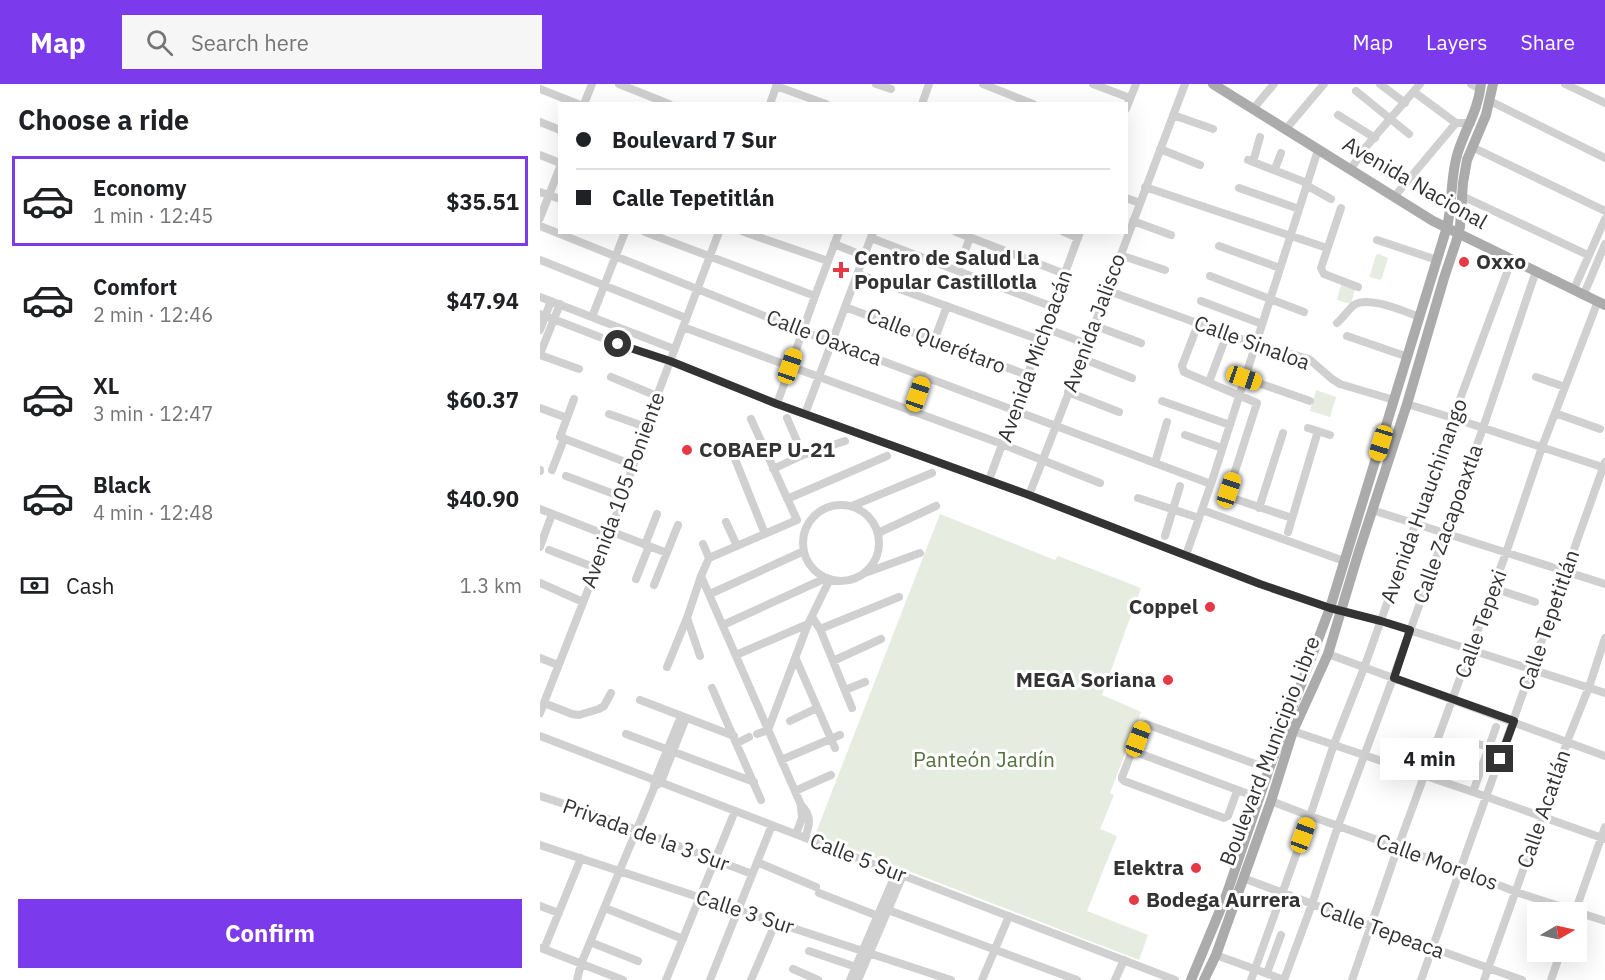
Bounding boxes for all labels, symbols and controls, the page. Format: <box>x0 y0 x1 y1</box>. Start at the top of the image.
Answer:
search box <box>122 15 542 69</box>
text: Map <box>30 24 86 61</box>
icon: search <box>143 26 176 59</box>
text: Search here <box>191 28 309 57</box>
text: Map <box>1353 28 1393 56</box>
text: Layers <box>1426 28 1488 56</box>
text: Share <box>1521 28 1575 56</box>
text: Choose a ride <box>18 102 189 137</box>
text: Boulevard 7 Sur <box>612 125 777 154</box>
street label: Avenida Nacional <box>1338 129 1493 235</box>
text: Economy <box>93 173 187 202</box>
icon: car <box>21 174 75 228</box>
text: Calle Tepetitlán <box>612 183 775 212</box>
text: $35.51 <box>446 187 519 216</box>
text: 1 min · 12:45 <box>93 202 213 229</box>
place label: Centro de Salud La Popular Castillotla <box>854 243 1040 295</box>
place label: Oxxo <box>1476 247 1526 275</box>
street label: Avenida Jalisco <box>1055 249 1131 396</box>
marker: Oxxo <box>1457 255 1471 269</box>
marker: Centro de Salud La Popular Castillotla <box>832 261 850 279</box>
street label: Avenida Michoacán <box>990 265 1078 446</box>
text: Comfort <box>93 272 177 301</box>
icon: car <box>21 273 75 327</box>
text: $47.94 <box>446 286 519 315</box>
text: 2 min · 12:46 <box>93 301 213 328</box>
street label: Calle Querétaro <box>863 301 1010 380</box>
street label: Calle Oaxaca <box>762 302 886 372</box>
street label: Calle Sinaloa <box>1191 308 1314 376</box>
route start <box>604 330 631 357</box>
car <box>776 346 804 386</box>
car <box>1224 364 1264 392</box>
text: XL <box>93 371 119 400</box>
icon: car <box>21 372 75 426</box>
car <box>904 374 932 414</box>
text: $60.37 <box>446 385 519 414</box>
street label: Avenida 105 Poniente <box>574 388 671 591</box>
street label: Avenida Huauchinango <box>1373 395 1473 607</box>
text: 3 min · 12:47 <box>93 400 213 427</box>
car <box>1367 423 1395 463</box>
place label: COBAEP U-21 <box>699 435 836 463</box>
street label: Calle Zacapoaxtla <box>1405 440 1489 607</box>
marker: COBAEP U-21 <box>680 443 694 457</box>
text: Black <box>93 470 151 499</box>
car <box>1215 470 1243 510</box>
icon: car <box>21 471 75 525</box>
text: $40.90 <box>446 484 519 513</box>
text: 4 min · 12:48 <box>93 499 213 526</box>
street label: Calle Tepetitlán <box>1511 546 1585 694</box>
street label: Calle Tepexi <box>1447 565 1513 682</box>
icon: cash <box>18 569 51 602</box>
text: Cash <box>66 571 115 600</box>
text: 1.3 km <box>460 572 522 599</box>
place label: Coppel <box>1129 592 1198 620</box>
marker: Coppel <box>1203 600 1217 614</box>
street label: Boulevard Municipio Libre <box>1212 632 1326 869</box>
place label: MEGA Soriana <box>1016 665 1156 693</box>
marker: MEGA Soriana <box>1161 673 1175 687</box>
car <box>1123 719 1153 759</box>
callout: 4 min <box>1380 738 1479 780</box>
park label: Panteón Jardín <box>913 745 1055 773</box>
text: 4 min <box>1403 745 1456 772</box>
route end <box>1486 745 1513 772</box>
street label: Calle Acatlán <box>1510 746 1576 872</box>
street label: Privada de la 3 Sur <box>559 791 734 877</box>
car <box>1288 815 1318 855</box>
street label: Calle 5 Sur <box>806 826 911 888</box>
street label: Calle Morelos <box>1373 826 1502 896</box>
place label: Elektra <box>1113 853 1184 881</box>
marker: Elektra <box>1189 861 1203 875</box>
street label: Calle 3 Sur <box>693 882 798 940</box>
place label: Bodega Aurrera <box>1146 885 1301 913</box>
marker: Bodega Aurrera <box>1127 893 1141 907</box>
street label: Calle Tepeaca <box>1316 894 1449 965</box>
button: Confirm <box>18 899 522 968</box>
north arrow <box>1527 902 1587 962</box>
map controls <box>1527 902 1587 962</box>

